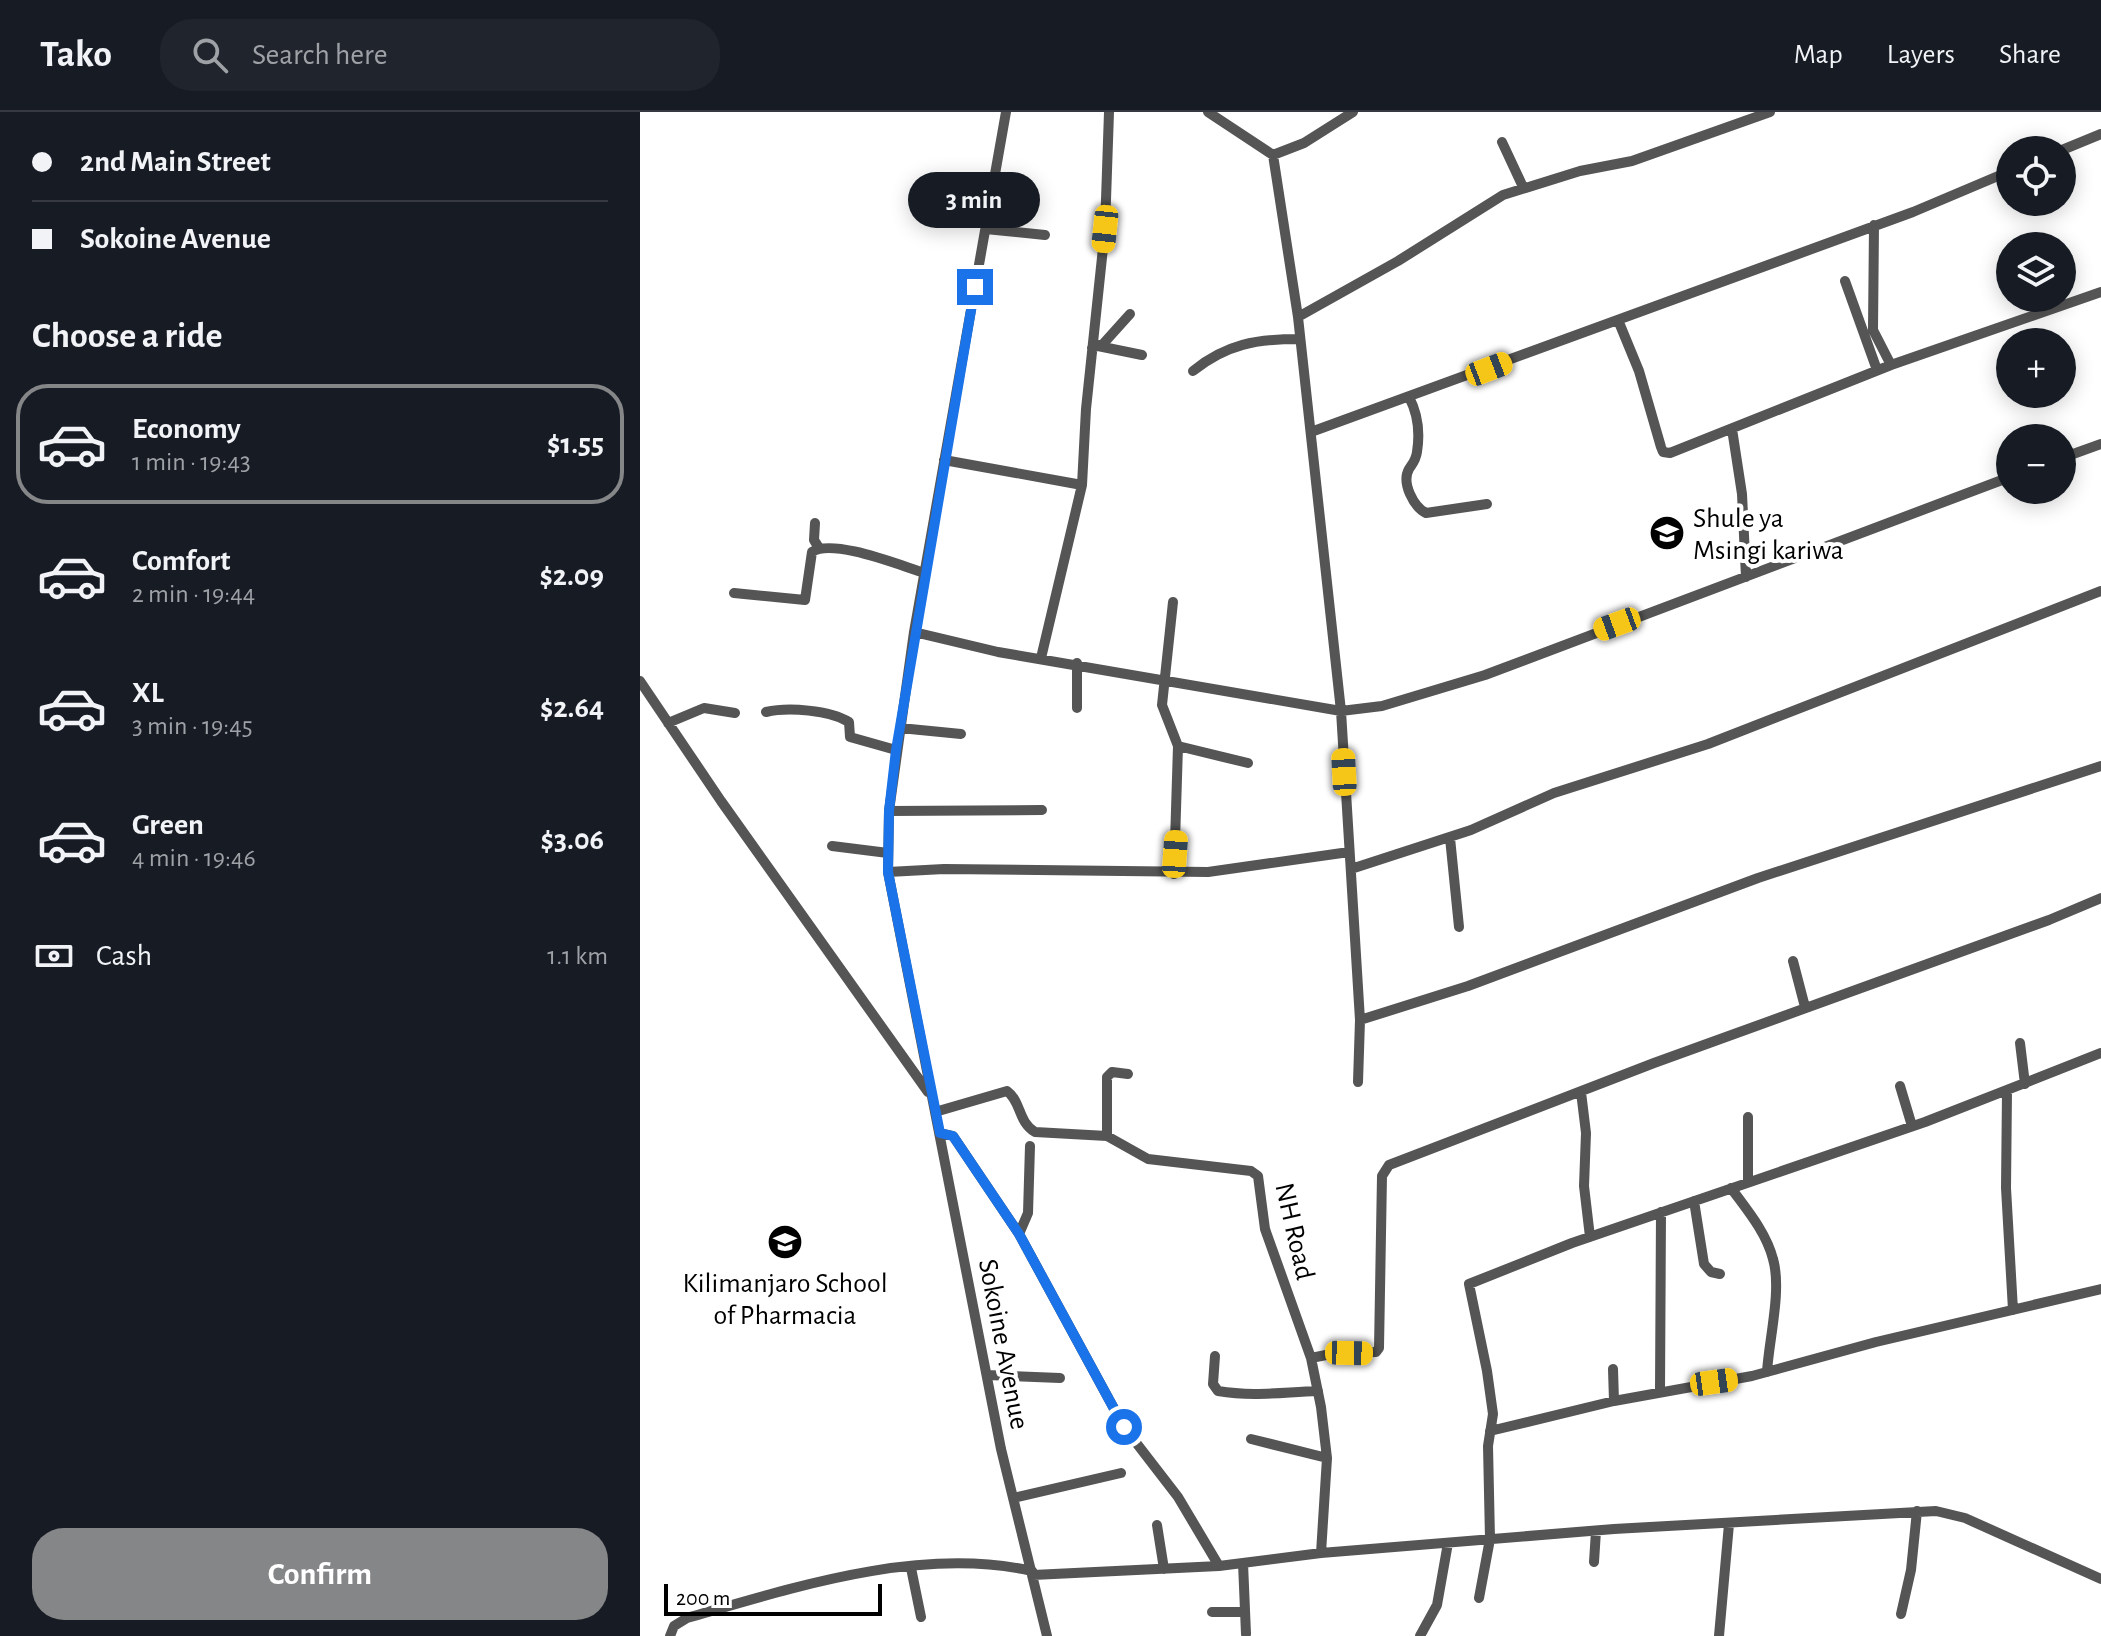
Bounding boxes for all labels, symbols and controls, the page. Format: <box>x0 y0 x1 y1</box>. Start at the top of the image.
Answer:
search box <box>160 19 720 91</box>
icon: search <box>188 33 232 77</box>
text: Tako <box>40 36 112 74</box>
text: Search here <box>252 40 388 70</box>
text: Map <box>1794 41 1843 69</box>
text: Layers <box>1887 41 1955 69</box>
text: Share <box>1999 41 2061 69</box>
map controls <box>1996 136 2076 504</box>
button: locate <box>1996 136 2076 216</box>
text: 2nd Main Street <box>80 147 271 177</box>
callout: 3 min <box>909 171 1041 227</box>
text: 3 min <box>946 187 1002 213</box>
car <box>1091 204 1119 254</box>
text: Sokoine Avenue <box>80 224 271 254</box>
button: layers <box>1996 232 2076 312</box>
route end <box>957 269 993 305</box>
text: Choose a ride <box>32 318 222 354</box>
button: + <box>1996 328 2076 408</box>
car <box>1462 349 1516 389</box>
icon: car <box>36 408 108 480</box>
text: Economy <box>132 414 241 444</box>
button: − <box>1996 424 2076 504</box>
text: $1.55 <box>547 429 604 459</box>
text: 1 min · 19:43 <box>132 449 251 475</box>
place label: Shule ya Msingi kariwa <box>1693 505 1844 565</box>
school or university icon: Shule ya Msingi kariwa <box>1648 514 1686 552</box>
icon: car <box>36 540 108 612</box>
text: Comfort <box>132 546 231 576</box>
text: $2.09 <box>539 561 604 591</box>
text: 2 min · 19:44 <box>132 581 255 607</box>
car <box>1590 605 1644 643</box>
icon: car <box>36 672 108 744</box>
text: XL <box>132 678 164 708</box>
text: $2.64 <box>540 693 604 723</box>
text: 3 min · 19:45 <box>132 713 253 739</box>
car <box>1331 747 1357 797</box>
icon: car <box>36 804 108 876</box>
text: Green <box>132 810 204 840</box>
text: $3.06 <box>541 825 604 855</box>
car <box>1161 829 1189 879</box>
text: 4 min · 19:46 <box>132 845 256 871</box>
icon: cash <box>32 934 76 978</box>
text: Cash <box>96 941 152 971</box>
text: 1.1 km <box>547 943 608 969</box>
street label: NH Road <box>1269 1180 1319 1283</box>
school or university icon: Kilimanjaro School of Pharmacia <box>766 1223 804 1261</box>
street label: Sokoine Avenue <box>973 1257 1033 1432</box>
place label: Kilimanjaro School of Pharmacia <box>682 1270 888 1330</box>
car <box>1325 1341 1373 1365</box>
car <box>1689 1367 1739 1397</box>
route start <box>1106 1409 1142 1445</box>
button: Confirm <box>32 1528 608 1620</box>
scale bar <box>664 1580 882 1616</box>
text: 200 m <box>676 1587 730 1609</box>

